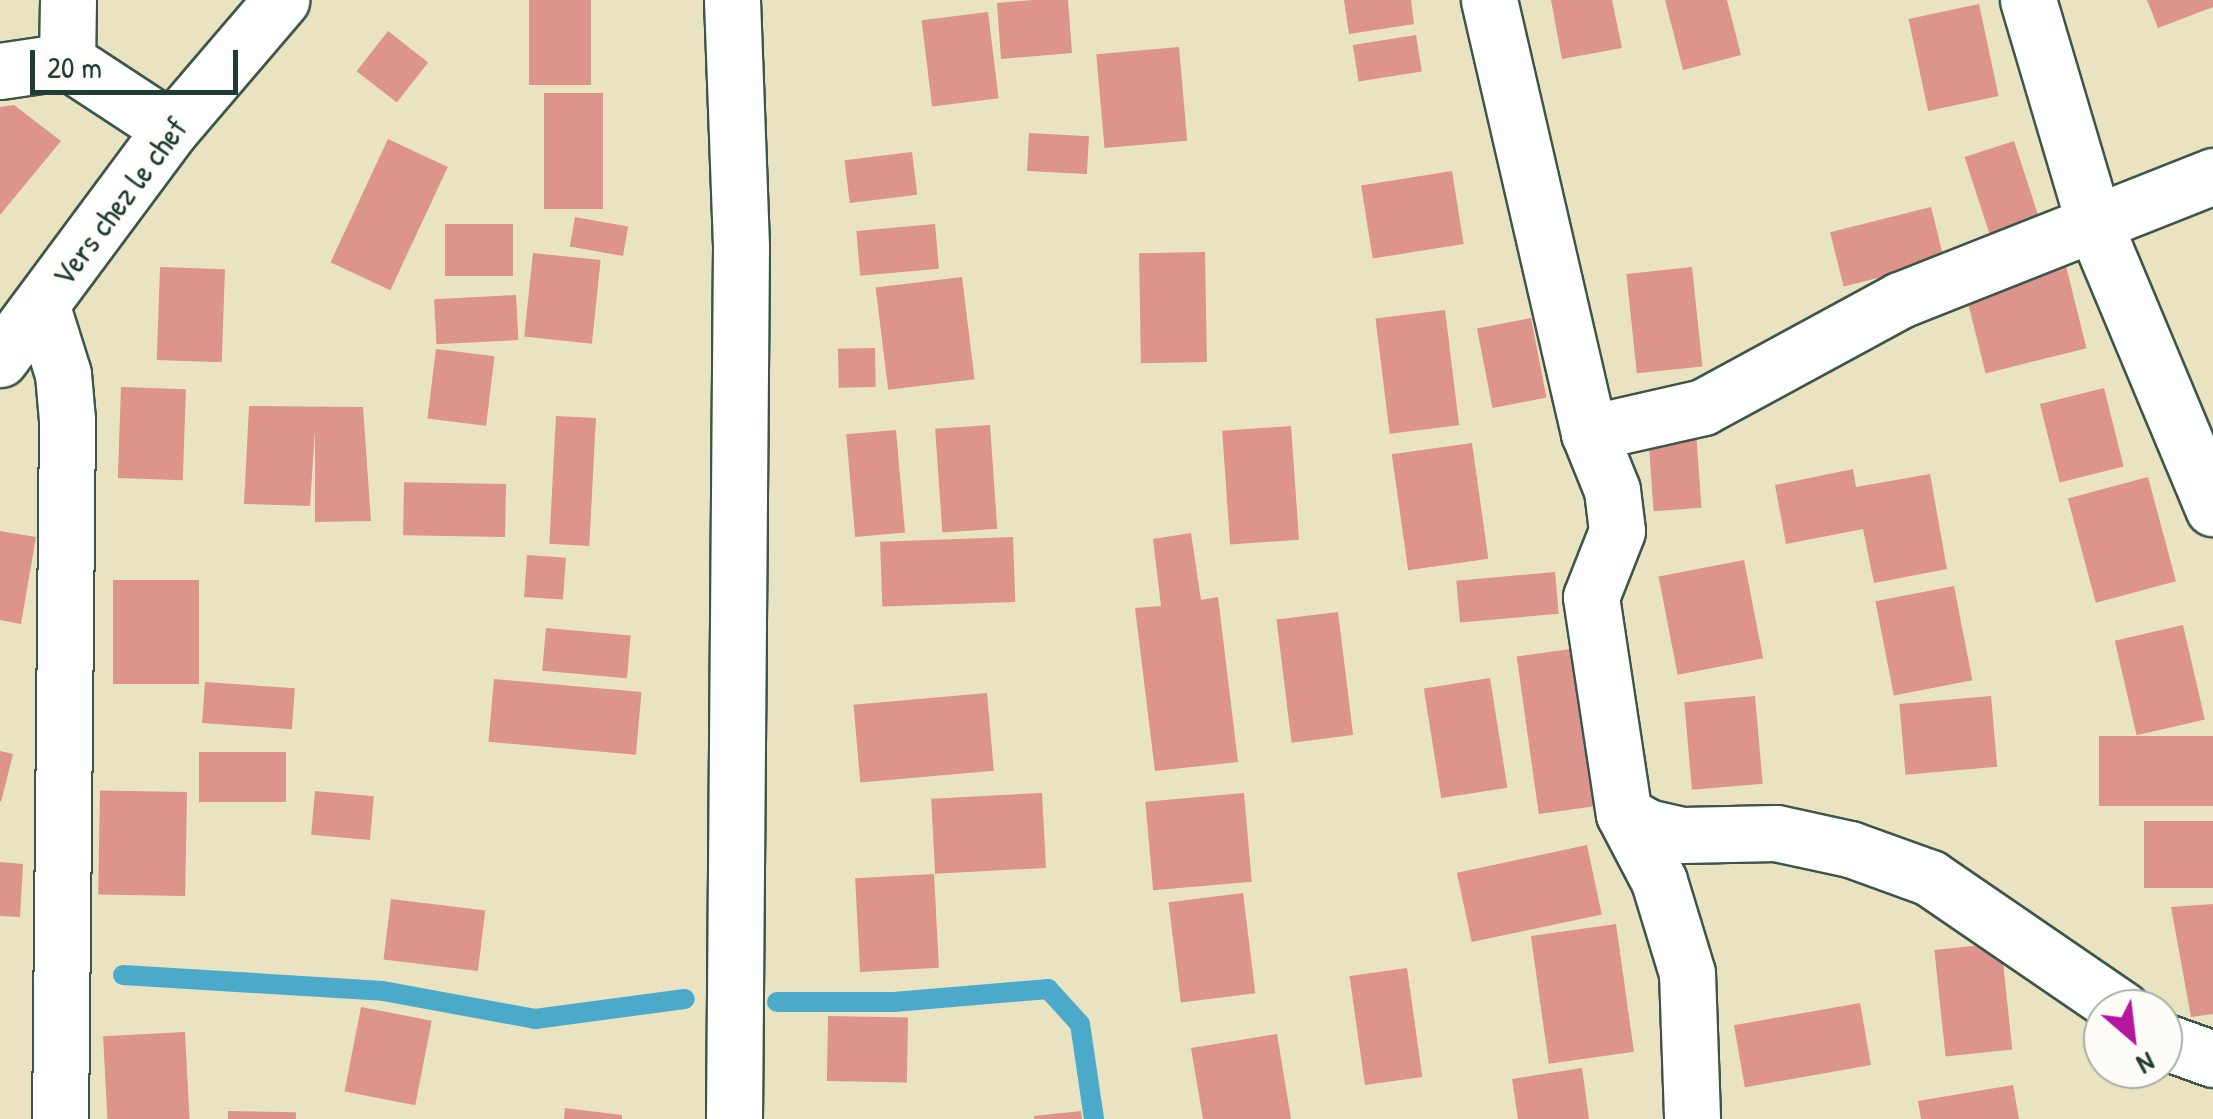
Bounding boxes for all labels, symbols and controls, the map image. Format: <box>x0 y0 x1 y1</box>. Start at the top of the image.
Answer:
scale bar <box>35 30 242 92</box>
text: 20 m <box>47 47 102 87</box>
street label: Vers chez le chef <box>44 110 196 294</box>
north arrow <box>2083 989 2183 1089</box>
text: N <box>2131 1043 2162 1084</box>

